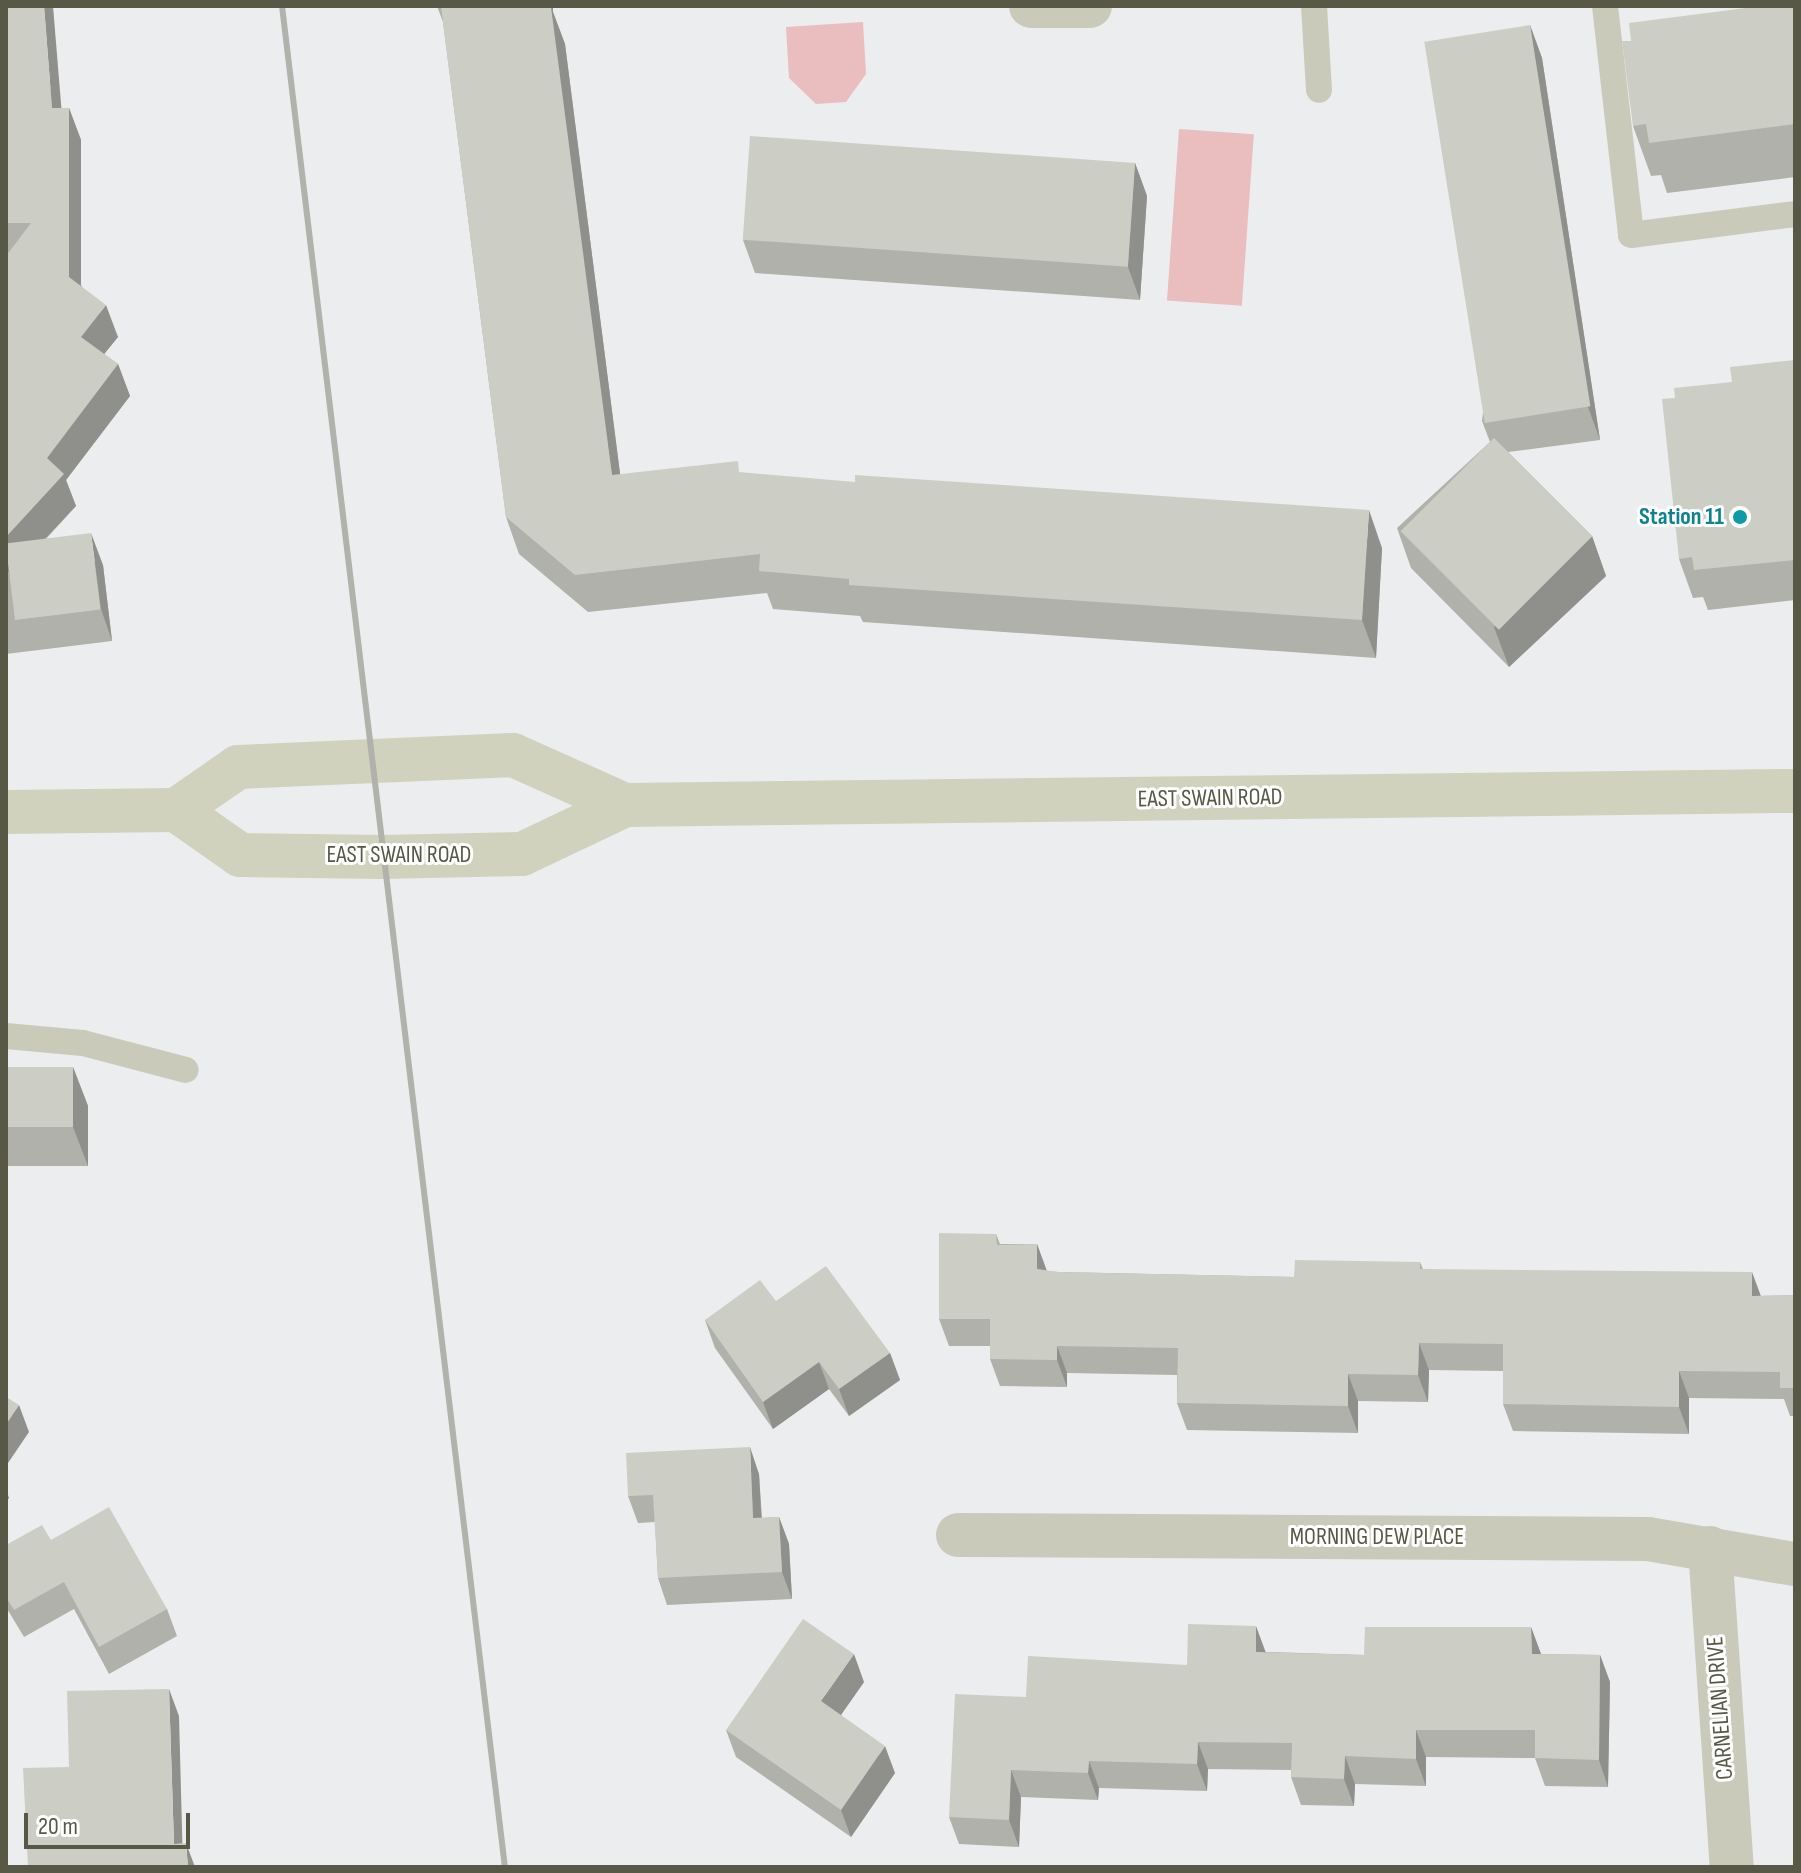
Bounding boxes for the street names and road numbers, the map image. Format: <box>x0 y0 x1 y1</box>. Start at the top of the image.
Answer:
street label: EAST SWAIN ROAD <box>1137 782 1283 814</box>
street label: EAST SWAIN ROAD <box>327 841 471 869</box>
street label: MORNING DEW PLACE <box>1290 1523 1464 1551</box>
street label: CARNELIAN DRIVE <box>1701 1635 1739 1781</box>

